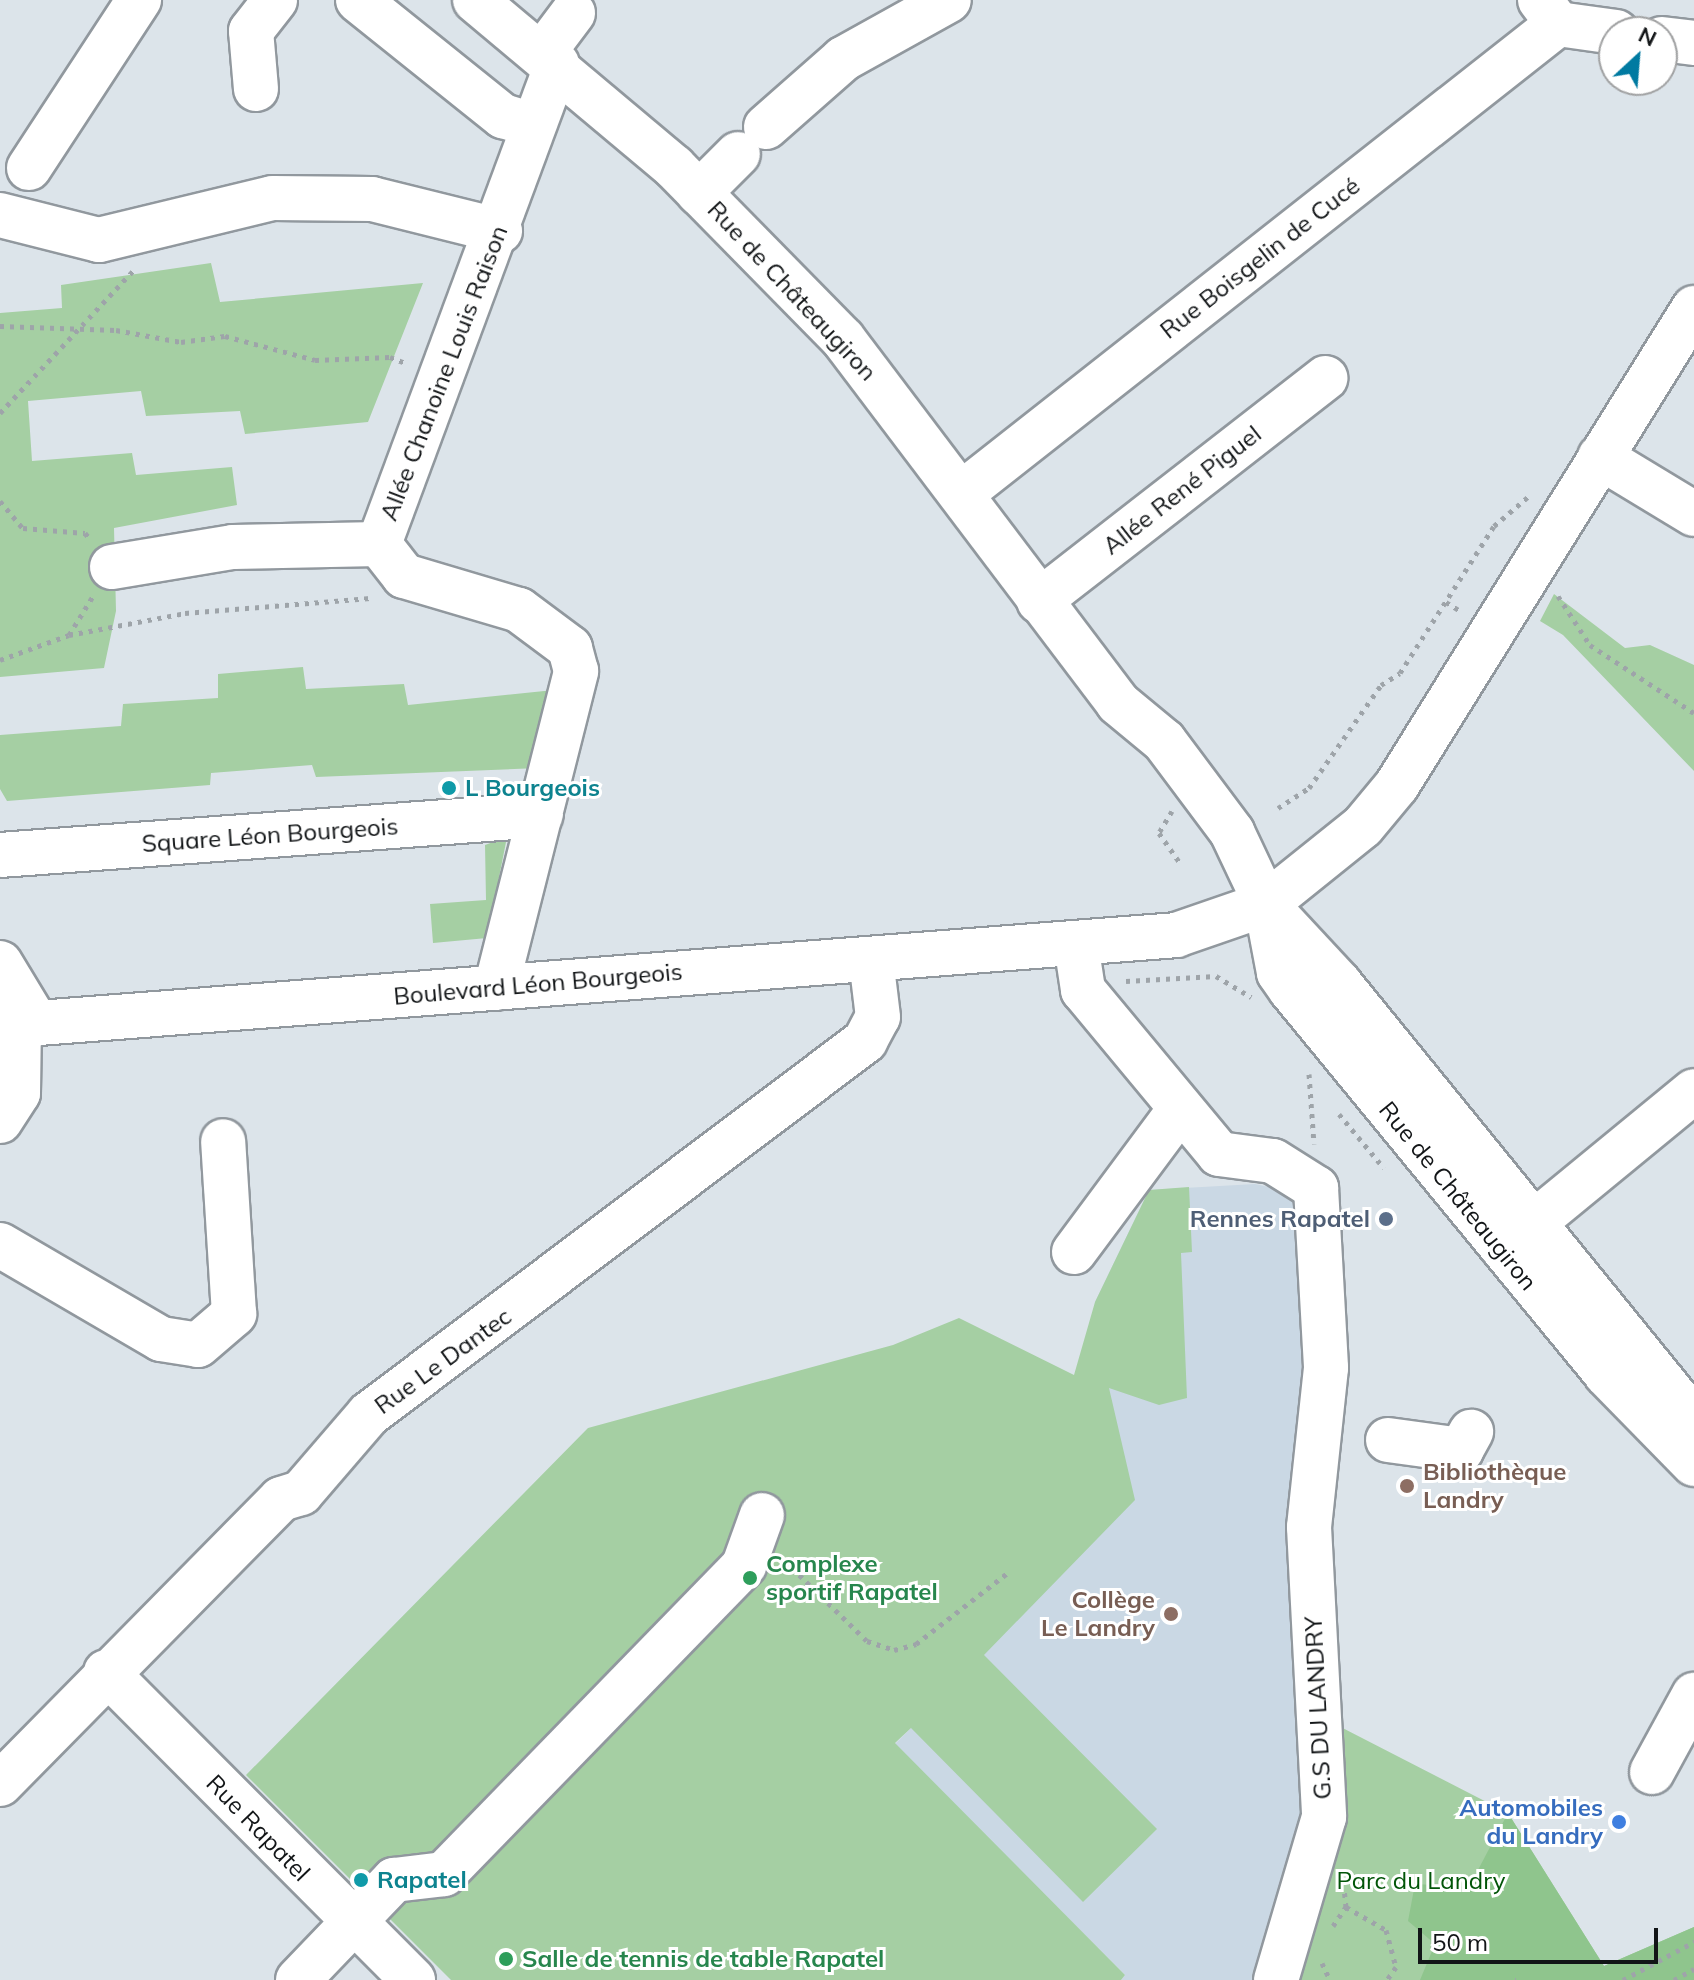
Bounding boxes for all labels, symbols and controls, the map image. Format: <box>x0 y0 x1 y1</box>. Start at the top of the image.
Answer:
north arrow <box>1598 16 1678 96</box>
text: N <box>1634 20 1661 52</box>
street label: Rue Boisgelin de Cucé <box>1155 171 1365 345</box>
street label: Rue de Châteaugiron <box>702 195 882 387</box>
street label: Allée Chanoine Louis Raison <box>374 221 514 525</box>
street label: Allée René Piguel <box>1097 419 1267 561</box>
place label: L Bourgeois <box>465 774 600 802</box>
marker: L Bourgeois <box>440 779 458 797</box>
street label: Square Léon Bourgeois <box>141 812 399 858</box>
street label: Boulevard Léon Bourgeois <box>392 957 684 1011</box>
street label: Rue de Châteaugiron <box>1373 1096 1543 1296</box>
place label: Rennes Rapatel <box>1190 1205 1370 1233</box>
marker: Rennes Rapatel <box>1377 1210 1395 1228</box>
street label: Rue Le Dantec <box>369 1302 517 1420</box>
place label: Bibliothèque Landry <box>1423 1458 1566 1514</box>
marker: Bibliothèque Landry <box>1398 1477 1416 1495</box>
place label: Complexe sportif Rapatel <box>766 1550 938 1606</box>
marker: Complexe sportif Rapatel <box>741 1569 759 1587</box>
place label: Collège Le Landry <box>1041 1586 1155 1642</box>
marker: Collège Le Landry <box>1162 1605 1180 1623</box>
street label: G.S DU LANDRY <box>1299 1616 1337 1800</box>
street label: Rue Rapatel <box>200 1769 316 1887</box>
place label: Automobiles du Landry <box>1459 1794 1603 1850</box>
marker: Automobiles du Landry <box>1610 1813 1628 1831</box>
place label: Rapatel <box>377 1866 467 1894</box>
park label: Parc du Landry <box>1337 1867 1505 1895</box>
marker: Rapatel <box>352 1871 370 1889</box>
scale bar <box>1422 1912 1662 1962</box>
text: 50 m <box>1432 1927 1488 1957</box>
place label: Salle de tennis de table Rapatel <box>522 1945 884 1973</box>
marker: Salle de tennis de table Rapatel <box>497 1950 515 1968</box>

